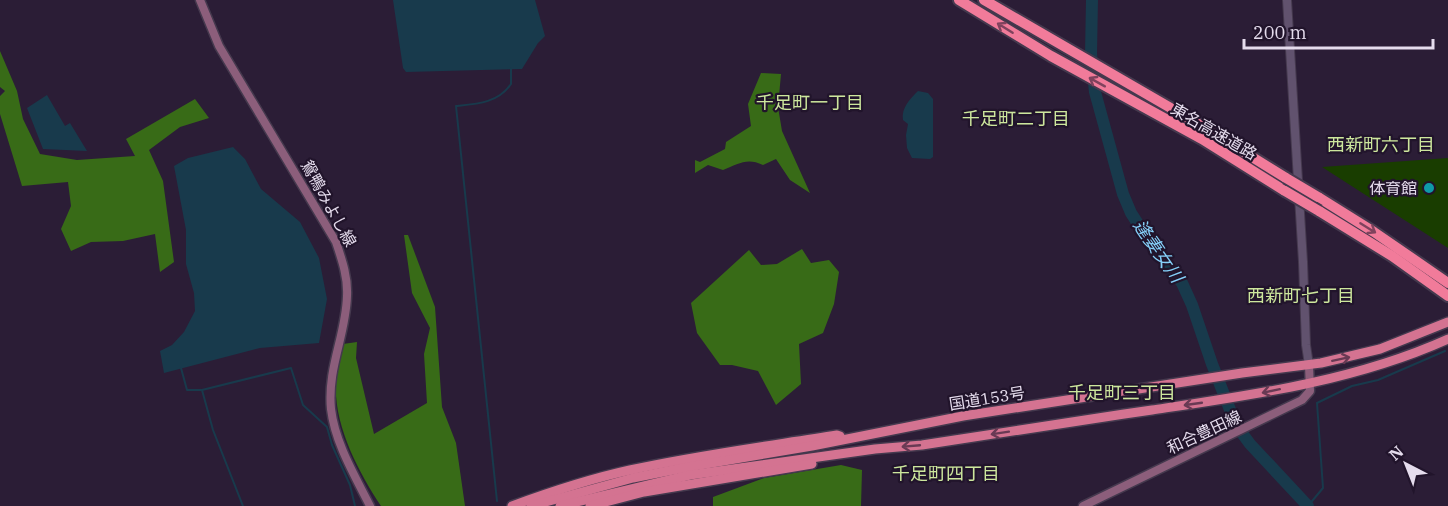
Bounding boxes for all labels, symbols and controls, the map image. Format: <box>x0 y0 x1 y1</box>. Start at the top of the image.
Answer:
scale bar <box>1244 12 1433 50</box>
one-way arrow <box>997 21 1014 33</box>
text: 200 m <box>1253 21 1307 44</box>
one-way arrow <box>1089 76 1106 88</box>
district label: 千足町一丁目 <box>756 91 864 114</box>
street label: 東名高速道路 <box>1167 98 1261 164</box>
district label: 千足町二丁目 <box>962 107 1070 130</box>
district label: 西新町六丁目 <box>1327 133 1435 156</box>
street label: 鴛鴨みよし線 <box>297 156 361 250</box>
place label: 体育館 <box>1369 178 1417 198</box>
marker: 体育館 <box>1422 181 1436 195</box>
water label: 逢妻女川 <box>1128 215 1190 288</box>
one-way arrow <box>1359 222 1376 234</box>
district label: 西新町七丁目 <box>1247 284 1355 307</box>
one-way arrow <box>1331 353 1351 364</box>
district label: 千足町三丁目 <box>1068 381 1176 404</box>
street label: 国道153号 <box>948 382 1026 414</box>
one-way arrow <box>1262 386 1282 397</box>
one-way arrow <box>1183 398 1203 409</box>
street label: 和合豊田線 <box>1164 406 1244 458</box>
one-way arrow <box>991 427 1010 438</box>
north arrow <box>1376 434 1436 494</box>
one-way arrow <box>901 440 921 451</box>
text: N <box>1385 441 1407 465</box>
district label: 千足町四丁目 <box>892 462 1000 485</box>

